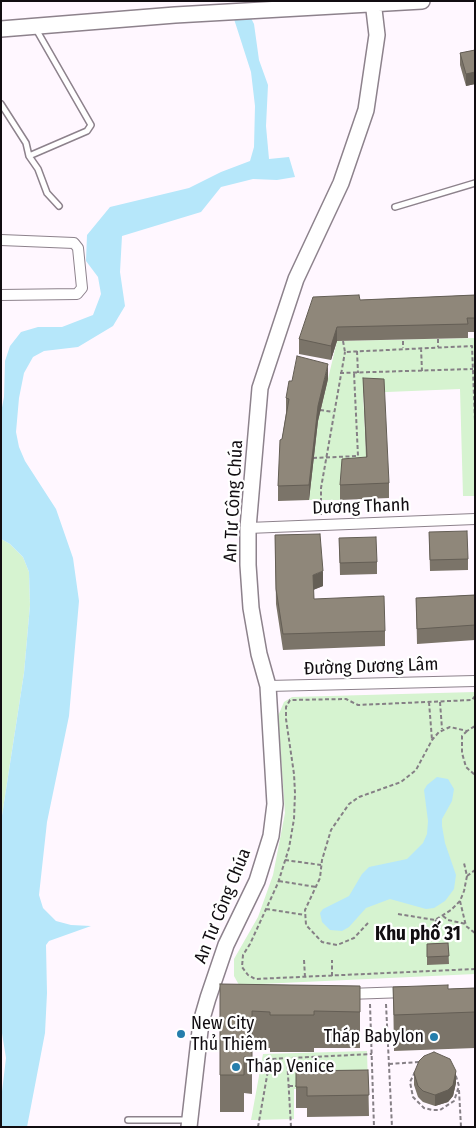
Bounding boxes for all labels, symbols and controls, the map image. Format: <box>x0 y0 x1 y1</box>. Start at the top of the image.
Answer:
street label: An Tư Công Chúa <box>220 439 248 563</box>
street label: Dương Thanh <box>312 495 410 519</box>
street label: Đường Dương Lâm <box>303 654 439 680</box>
street label: An Tư Công Chúa <box>190 845 256 967</box>
district label: Khu phố 31 <box>375 924 461 946</box>
place label: New City Thủ Thiêm <box>191 1013 268 1056</box>
place label: Tháp Babylon <box>324 1026 424 1048</box>
marker: New City Thủ Thiêm <box>175 1028 187 1040</box>
marker: Tháp Babylon <box>428 1031 440 1043</box>
place label: Tháp Venice <box>246 1056 334 1078</box>
marker: Tháp Venice <box>230 1061 242 1073</box>

